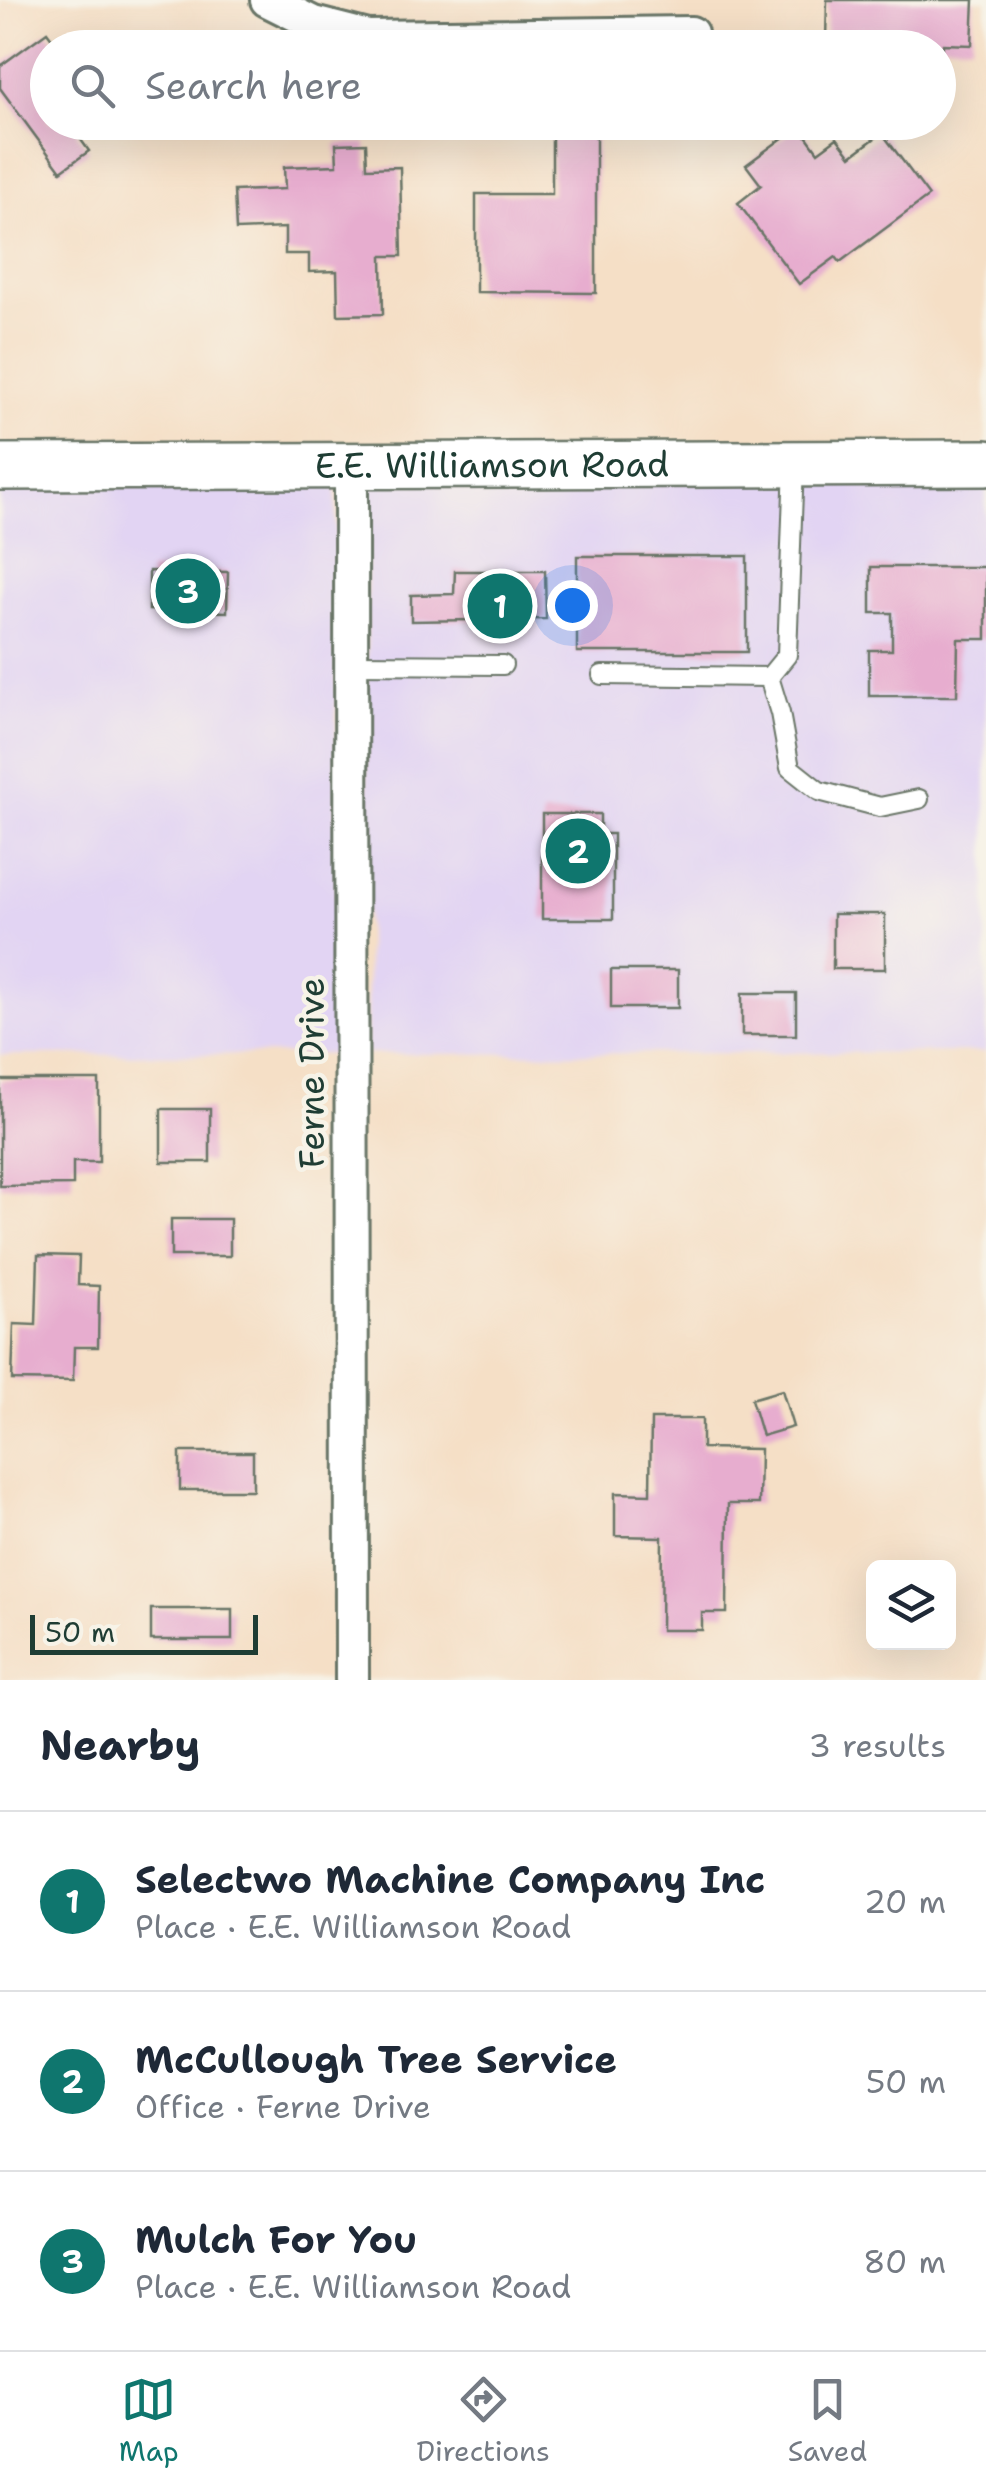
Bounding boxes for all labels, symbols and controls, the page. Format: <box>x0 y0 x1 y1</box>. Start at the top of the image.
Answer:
search box <box>30 30 956 140</box>
icon: search <box>65 58 120 113</box>
text: Search here <box>145 60 362 111</box>
street label: E.E. Williamson Road <box>315 440 669 489</box>
pin: 3 <box>156 554 220 628</box>
pin: 1 <box>468 568 532 644</box>
your location <box>547 580 598 631</box>
pin: 2 <box>546 814 610 888</box>
street label: Ferne Drive <box>288 977 335 1169</box>
map controls <box>866 1560 956 1650</box>
button: layers <box>866 1560 956 1650</box>
scale bar <box>30 1610 258 1654</box>
text: 50 m <box>45 1613 115 1651</box>
text: Nearby <box>40 1717 200 1773</box>
text: 3 results <box>809 1724 946 1767</box>
text: Selectwo Machine Company Inc <box>135 1854 766 1905</box>
text: 1 <box>65 1880 80 1923</box>
text: 20 m <box>864 1880 946 1923</box>
text: Place · E.E. Williamson Road <box>135 1905 571 1948</box>
text: McCullough Tree Service <box>135 2034 617 2085</box>
text: 2 <box>61 2060 84 2103</box>
text: 50 m <box>866 2060 946 2103</box>
text: Office · Ferne Drive <box>135 2085 431 2128</box>
text: Mulch For You <box>135 2214 417 2265</box>
text: 3 <box>61 2240 84 2283</box>
text: 80 m <box>863 2240 946 2283</box>
text: Place · E.E. Williamson Road <box>135 2265 571 2308</box>
tab: Map <box>119 2372 179 2470</box>
tab: Directions <box>416 2372 550 2470</box>
tab: Saved <box>788 2372 867 2470</box>

